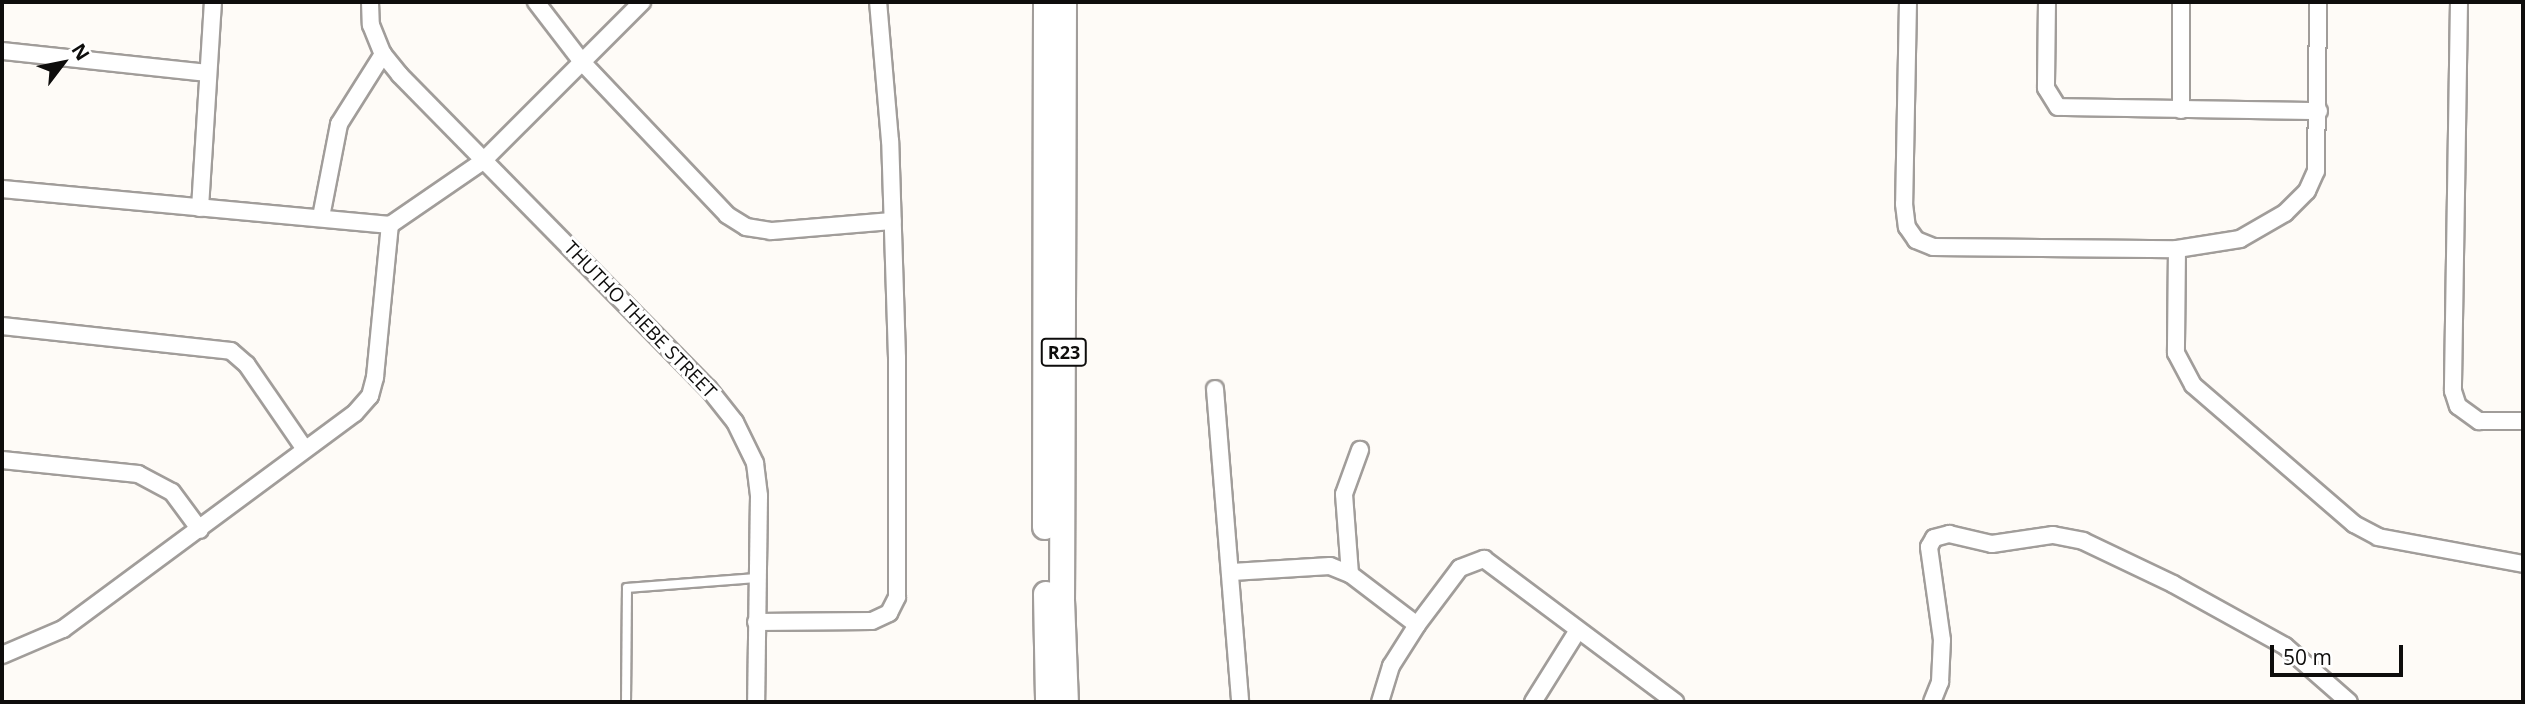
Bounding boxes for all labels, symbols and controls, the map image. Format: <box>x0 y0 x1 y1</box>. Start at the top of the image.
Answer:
north arrow <box>28 28 98 98</box>
text: N <box>66 38 96 65</box>
street label: THUTHO THEBE STREET <box>559 237 721 403</box>
road number: R23 <box>1040 338 1088 366</box>
scale bar <box>2273 630 2406 674</box>
text: 50 m <box>2283 643 2332 671</box>

